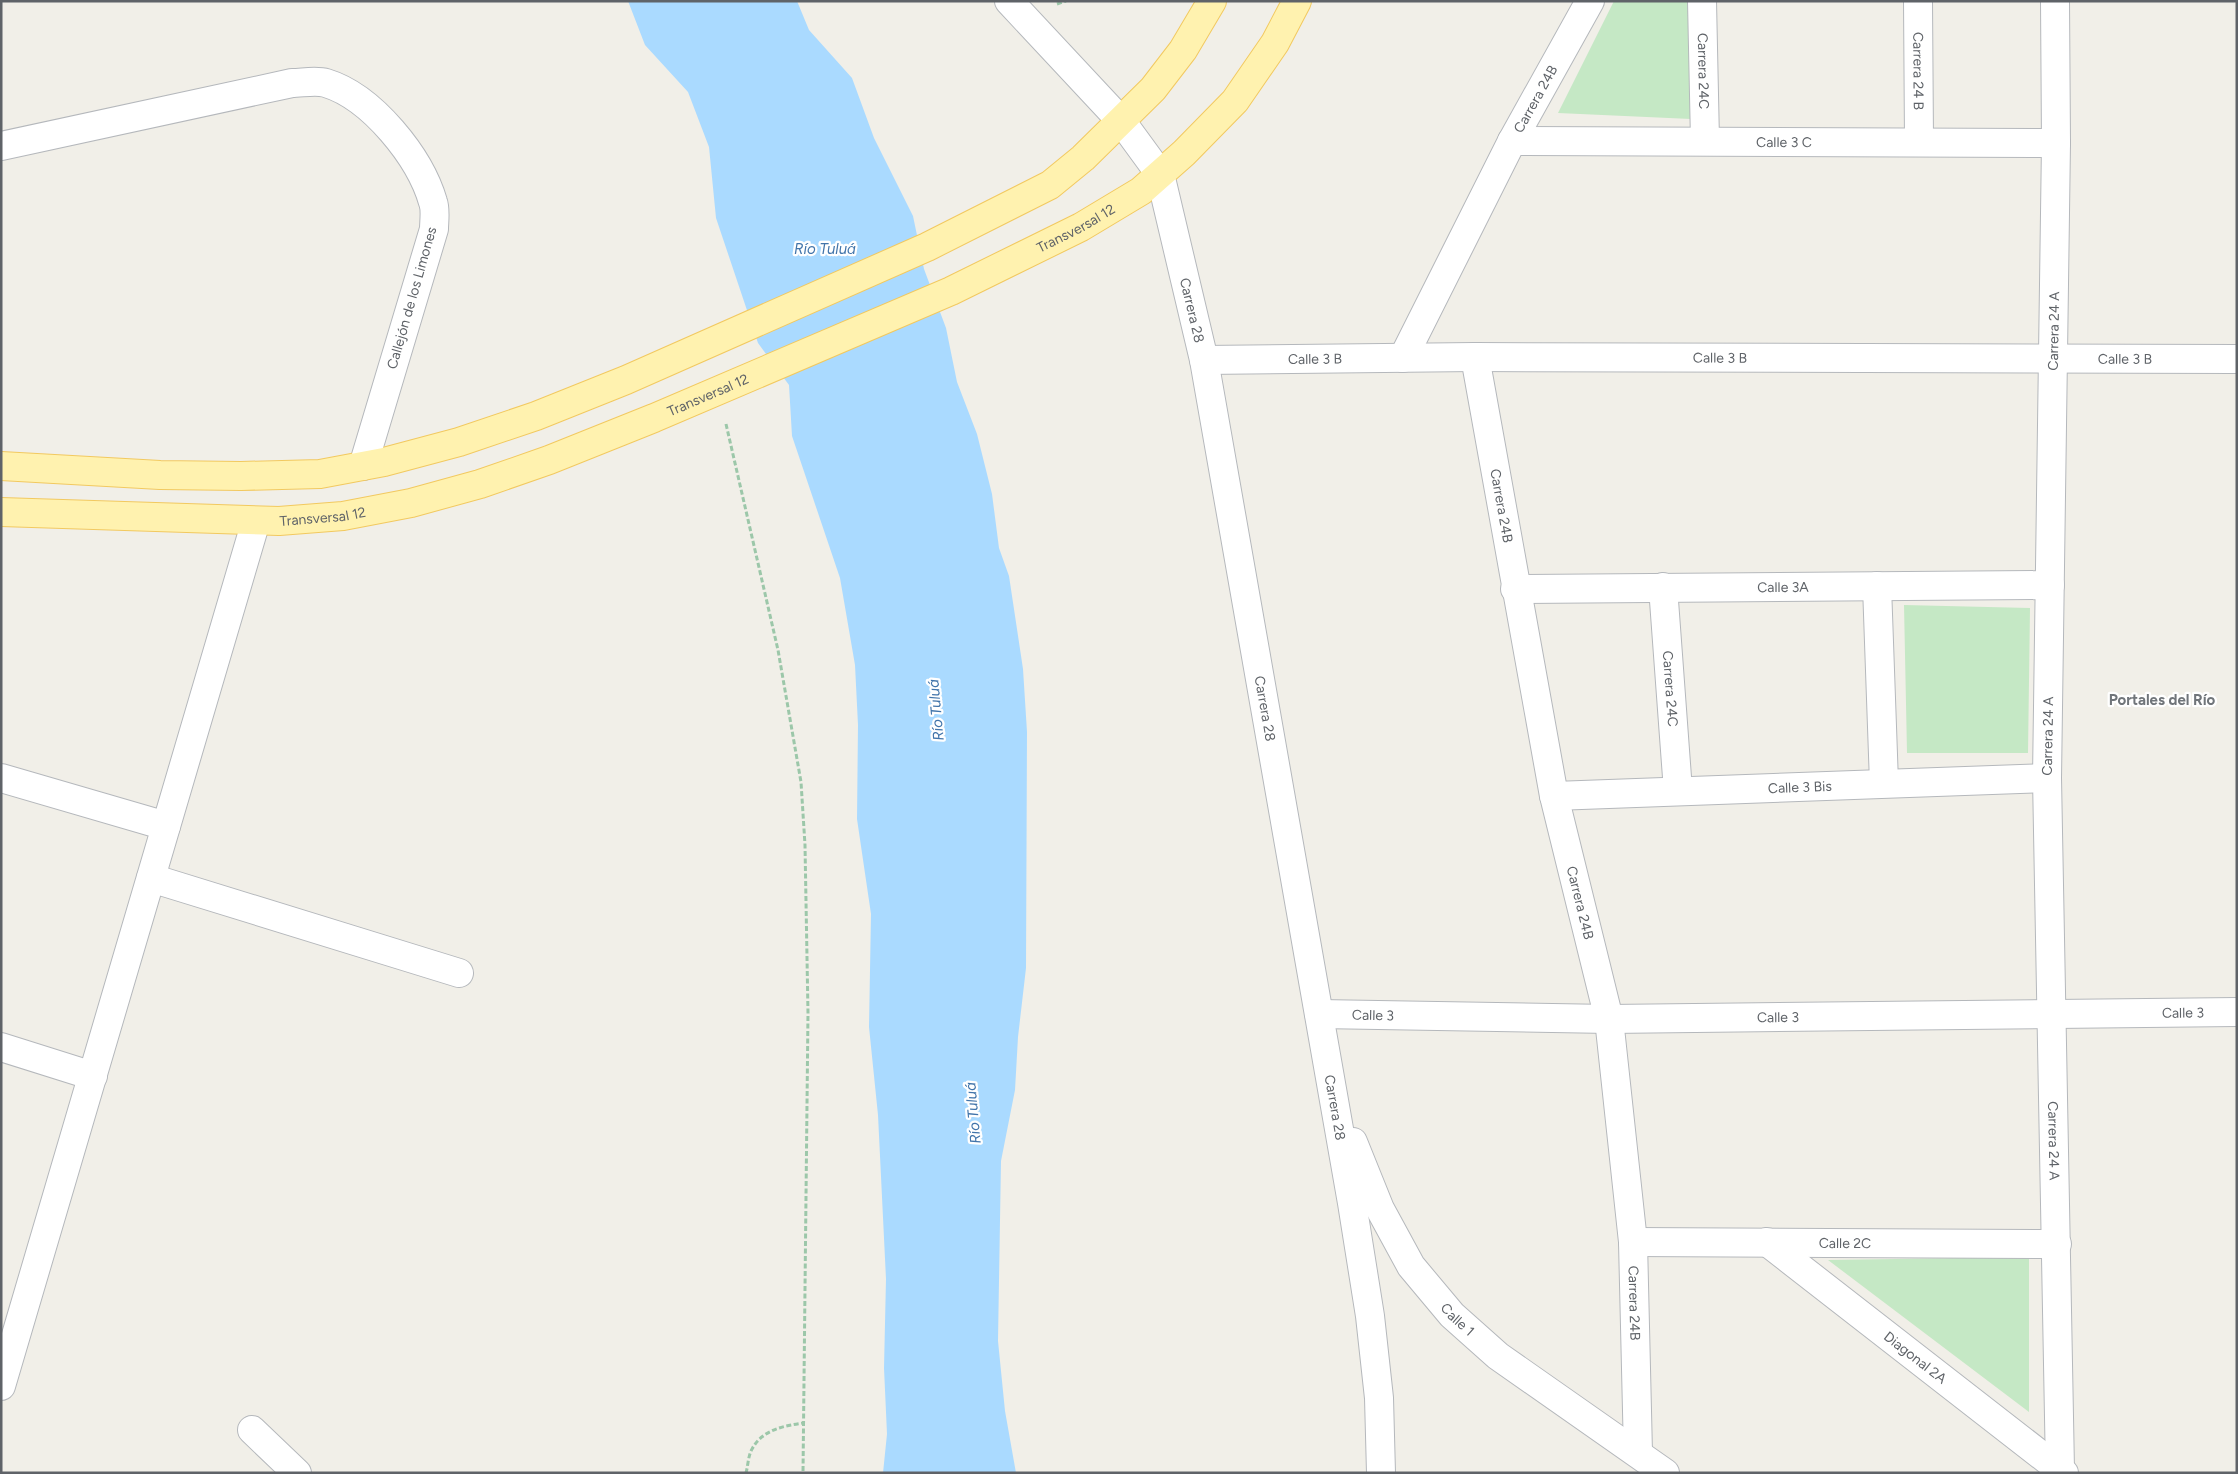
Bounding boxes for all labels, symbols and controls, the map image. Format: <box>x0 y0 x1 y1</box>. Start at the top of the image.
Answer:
street label: Carrera 24 B <box>1910 32 1927 110</box>
street label: Carrera 24C <box>1694 33 1713 109</box>
street label: Carrera 24B <box>1510 62 1561 136</box>
street label: Calle 3 C <box>1756 133 1812 151</box>
street label: Transversal 12 <box>1034 200 1118 256</box>
street label: Callejón de los Limones <box>384 225 440 371</box>
water label: Río Tuluá <box>794 240 856 258</box>
street label: Carrera 28 <box>1176 276 1208 344</box>
street label: Carrera 24 A <box>2045 291 2063 371</box>
street label: Calle 3 B <box>1693 349 1747 366</box>
street label: Calle 3 B <box>1288 350 1342 368</box>
street label: Calle 3 B <box>2098 350 2152 367</box>
street label: Transversal 12 <box>665 370 751 420</box>
street label: Carrera 24B <box>1487 467 1517 544</box>
street label: Transversal 12 <box>279 503 367 529</box>
street label: Calle 3A <box>1757 578 1809 596</box>
street label: Carrera 24C <box>1659 650 1682 727</box>
street label: Carrera 28 <box>1251 675 1279 743</box>
water label: Río Tuluá <box>924 678 948 742</box>
district label: Portales del Río <box>2109 691 2216 709</box>
street label: Carrera 24 A <box>2039 696 2057 776</box>
street label: Calle 3 Bis <box>1768 777 1832 797</box>
street label: Carrera 24B <box>1563 864 1598 941</box>
street label: Calle 3 <box>2162 1004 2204 1021</box>
street label: Calle 3 <box>1352 1006 1394 1024</box>
street label: Calle 3 <box>1757 1008 1799 1026</box>
street label: Carrera 28 <box>1321 1073 1349 1142</box>
water label: Río Tuluá <box>961 1081 985 1145</box>
street label: Carrera 24 A <box>2045 1101 2063 1181</box>
street label: Calle 2C <box>1819 1234 1871 1252</box>
street label: Carrera 24B <box>1625 1265 1644 1341</box>
street label: Calle 1 <box>1437 1299 1478 1339</box>
street label: Diagonal 2A <box>1880 1328 1951 1388</box>

